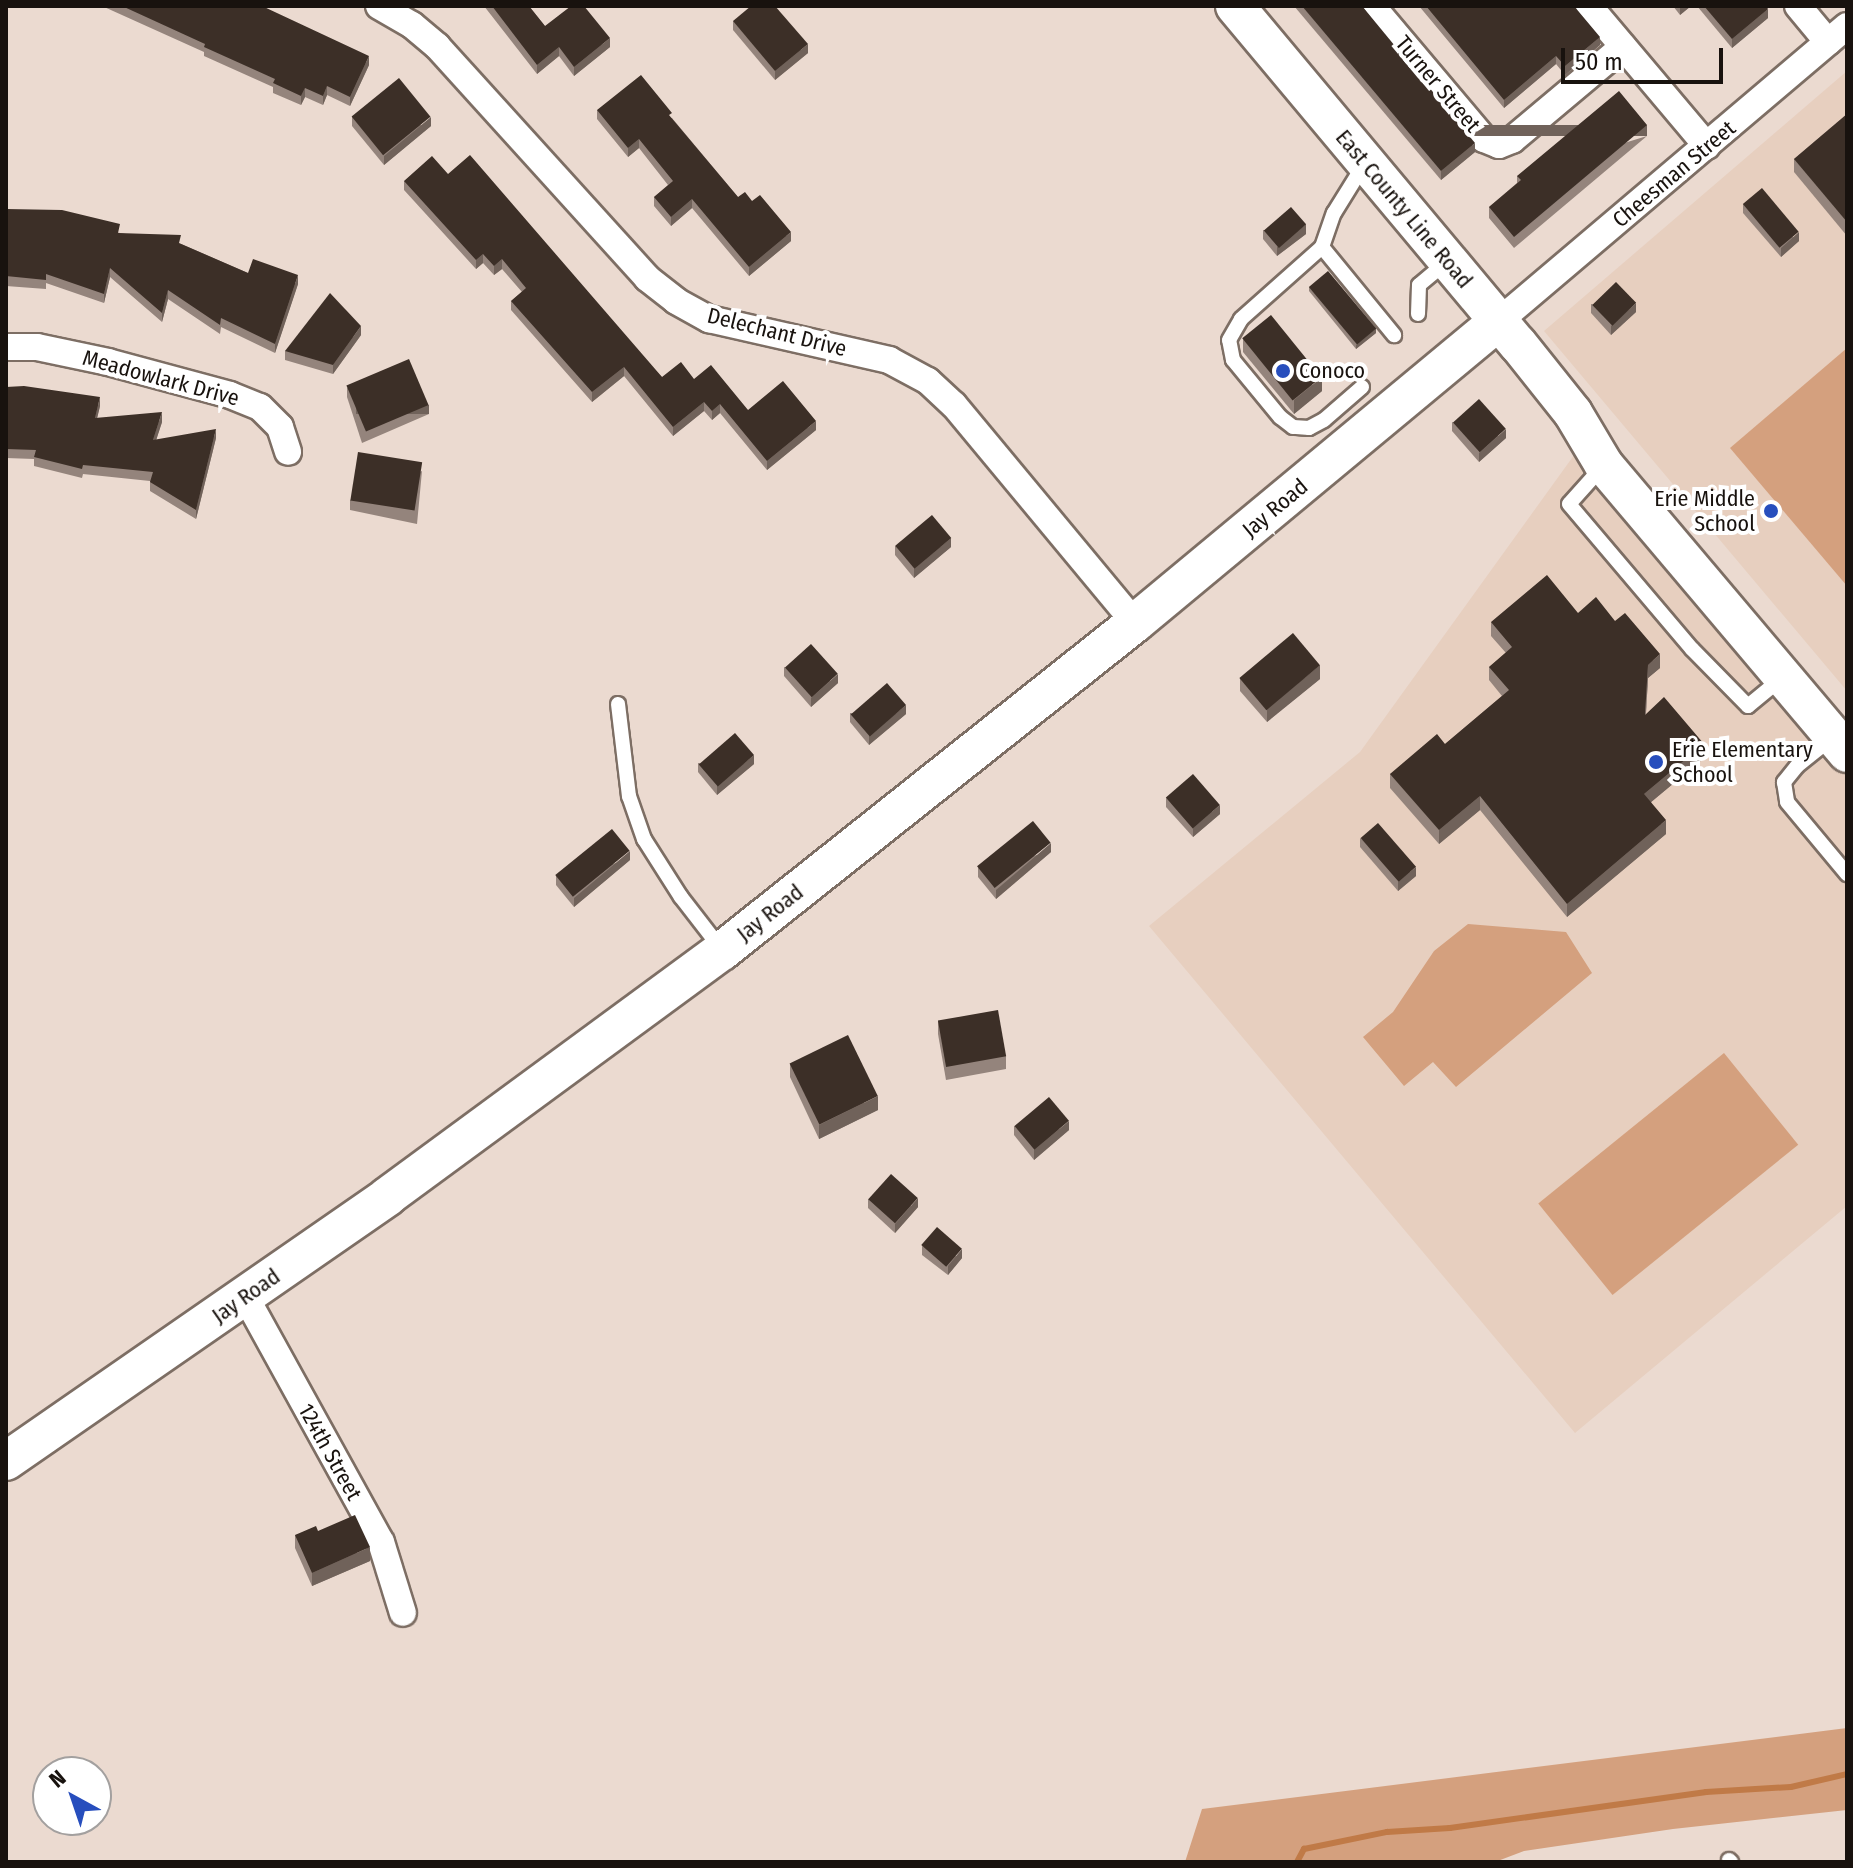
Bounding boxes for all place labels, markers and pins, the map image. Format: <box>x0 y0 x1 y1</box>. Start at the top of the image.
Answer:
place label: Conoco <box>1299 358 1365 384</box>
marker: Conoco <box>1274 362 1292 380</box>
place label: Erie Middle School <box>1654 485 1755 536</box>
marker: Erie Middle School <box>1762 502 1780 520</box>
place label: Erie Elementary School <box>1672 736 1813 788</box>
marker: Erie Elementary School <box>1647 753 1665 771</box>

